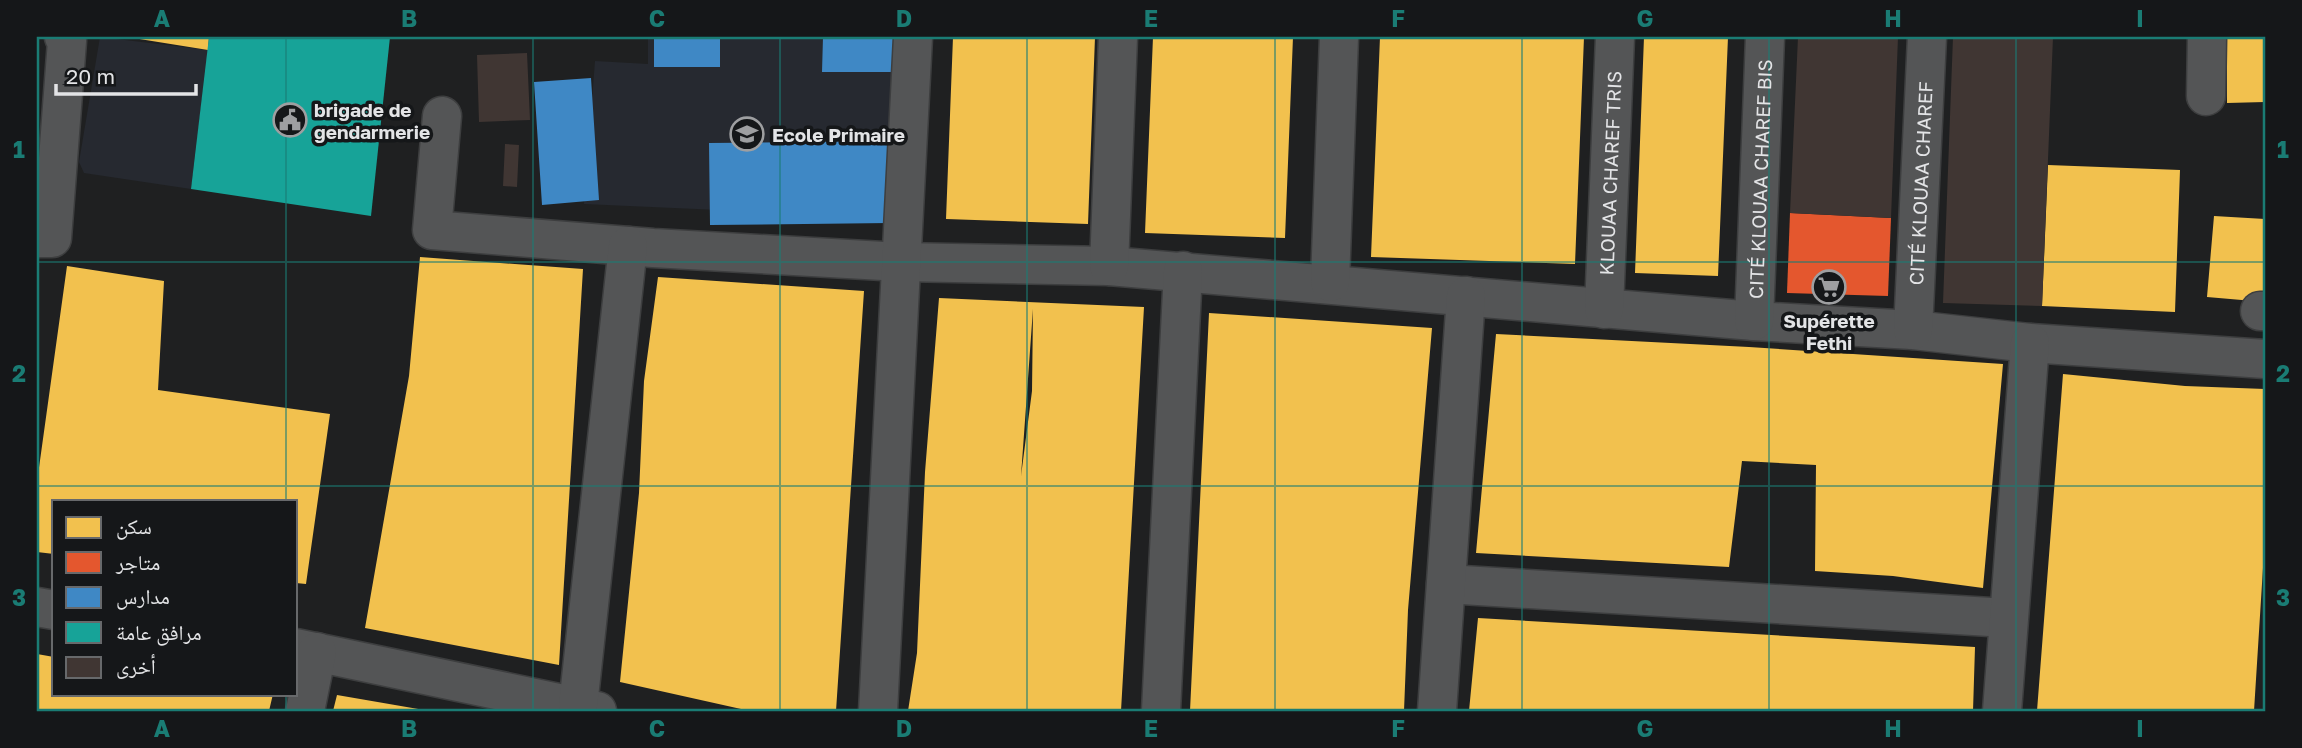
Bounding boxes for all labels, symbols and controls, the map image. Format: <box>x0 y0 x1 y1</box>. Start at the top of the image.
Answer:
text: A <box>154 4 171 32</box>
text: B <box>401 4 417 32</box>
text: C <box>649 4 665 32</box>
text: D <box>896 4 912 32</box>
text: E <box>1144 4 1158 32</box>
text: F <box>1391 4 1405 32</box>
text: G <box>1637 4 1653 32</box>
text: H <box>1884 4 1902 32</box>
text: I <box>2136 4 2144 32</box>
scale bar <box>56 52 196 96</box>
street label: CITÉ KLOUAA CHAREF BIS <box>1743 59 1776 299</box>
text: 20 m <box>66 63 115 89</box>
street label: KLOUAA CHAREF TRIS <box>1594 70 1625 276</box>
street label: CITÉ KLOUAA CHAREF <box>1904 81 1936 286</box>
place label: brigade de gendarmerie <box>314 98 430 143</box>
public building icon: brigade de gendarmerie <box>271 101 309 139</box>
school or university icon: Ecole Primaire <box>728 115 766 153</box>
place label: Ecole Primaire <box>772 123 905 146</box>
text: 1 <box>13 135 25 163</box>
text: 1 <box>2277 135 2289 163</box>
supermarket icon: Supérette Fethi <box>1810 268 1848 306</box>
place label: Supérette Fethi <box>1783 309 1875 354</box>
text: 2 <box>12 359 26 387</box>
text: 2 <box>2276 359 2290 387</box>
legend <box>52 500 298 696</box>
text: سكن <box>116 513 152 540</box>
text: متاجر <box>115 549 160 575</box>
text: 3 <box>12 583 26 611</box>
text: مدارس <box>116 583 170 610</box>
text: 3 <box>2276 583 2290 611</box>
text: مرافق عامة <box>116 619 202 646</box>
text: أخرى <box>116 653 156 679</box>
text: A <box>154 714 171 742</box>
text: B <box>401 714 417 742</box>
text: C <box>649 714 665 742</box>
text: D <box>896 714 912 742</box>
text: E <box>1144 714 1158 742</box>
text: F <box>1391 714 1405 742</box>
text: G <box>1637 714 1653 742</box>
text: H <box>1884 714 1902 742</box>
text: I <box>2136 714 2144 742</box>

